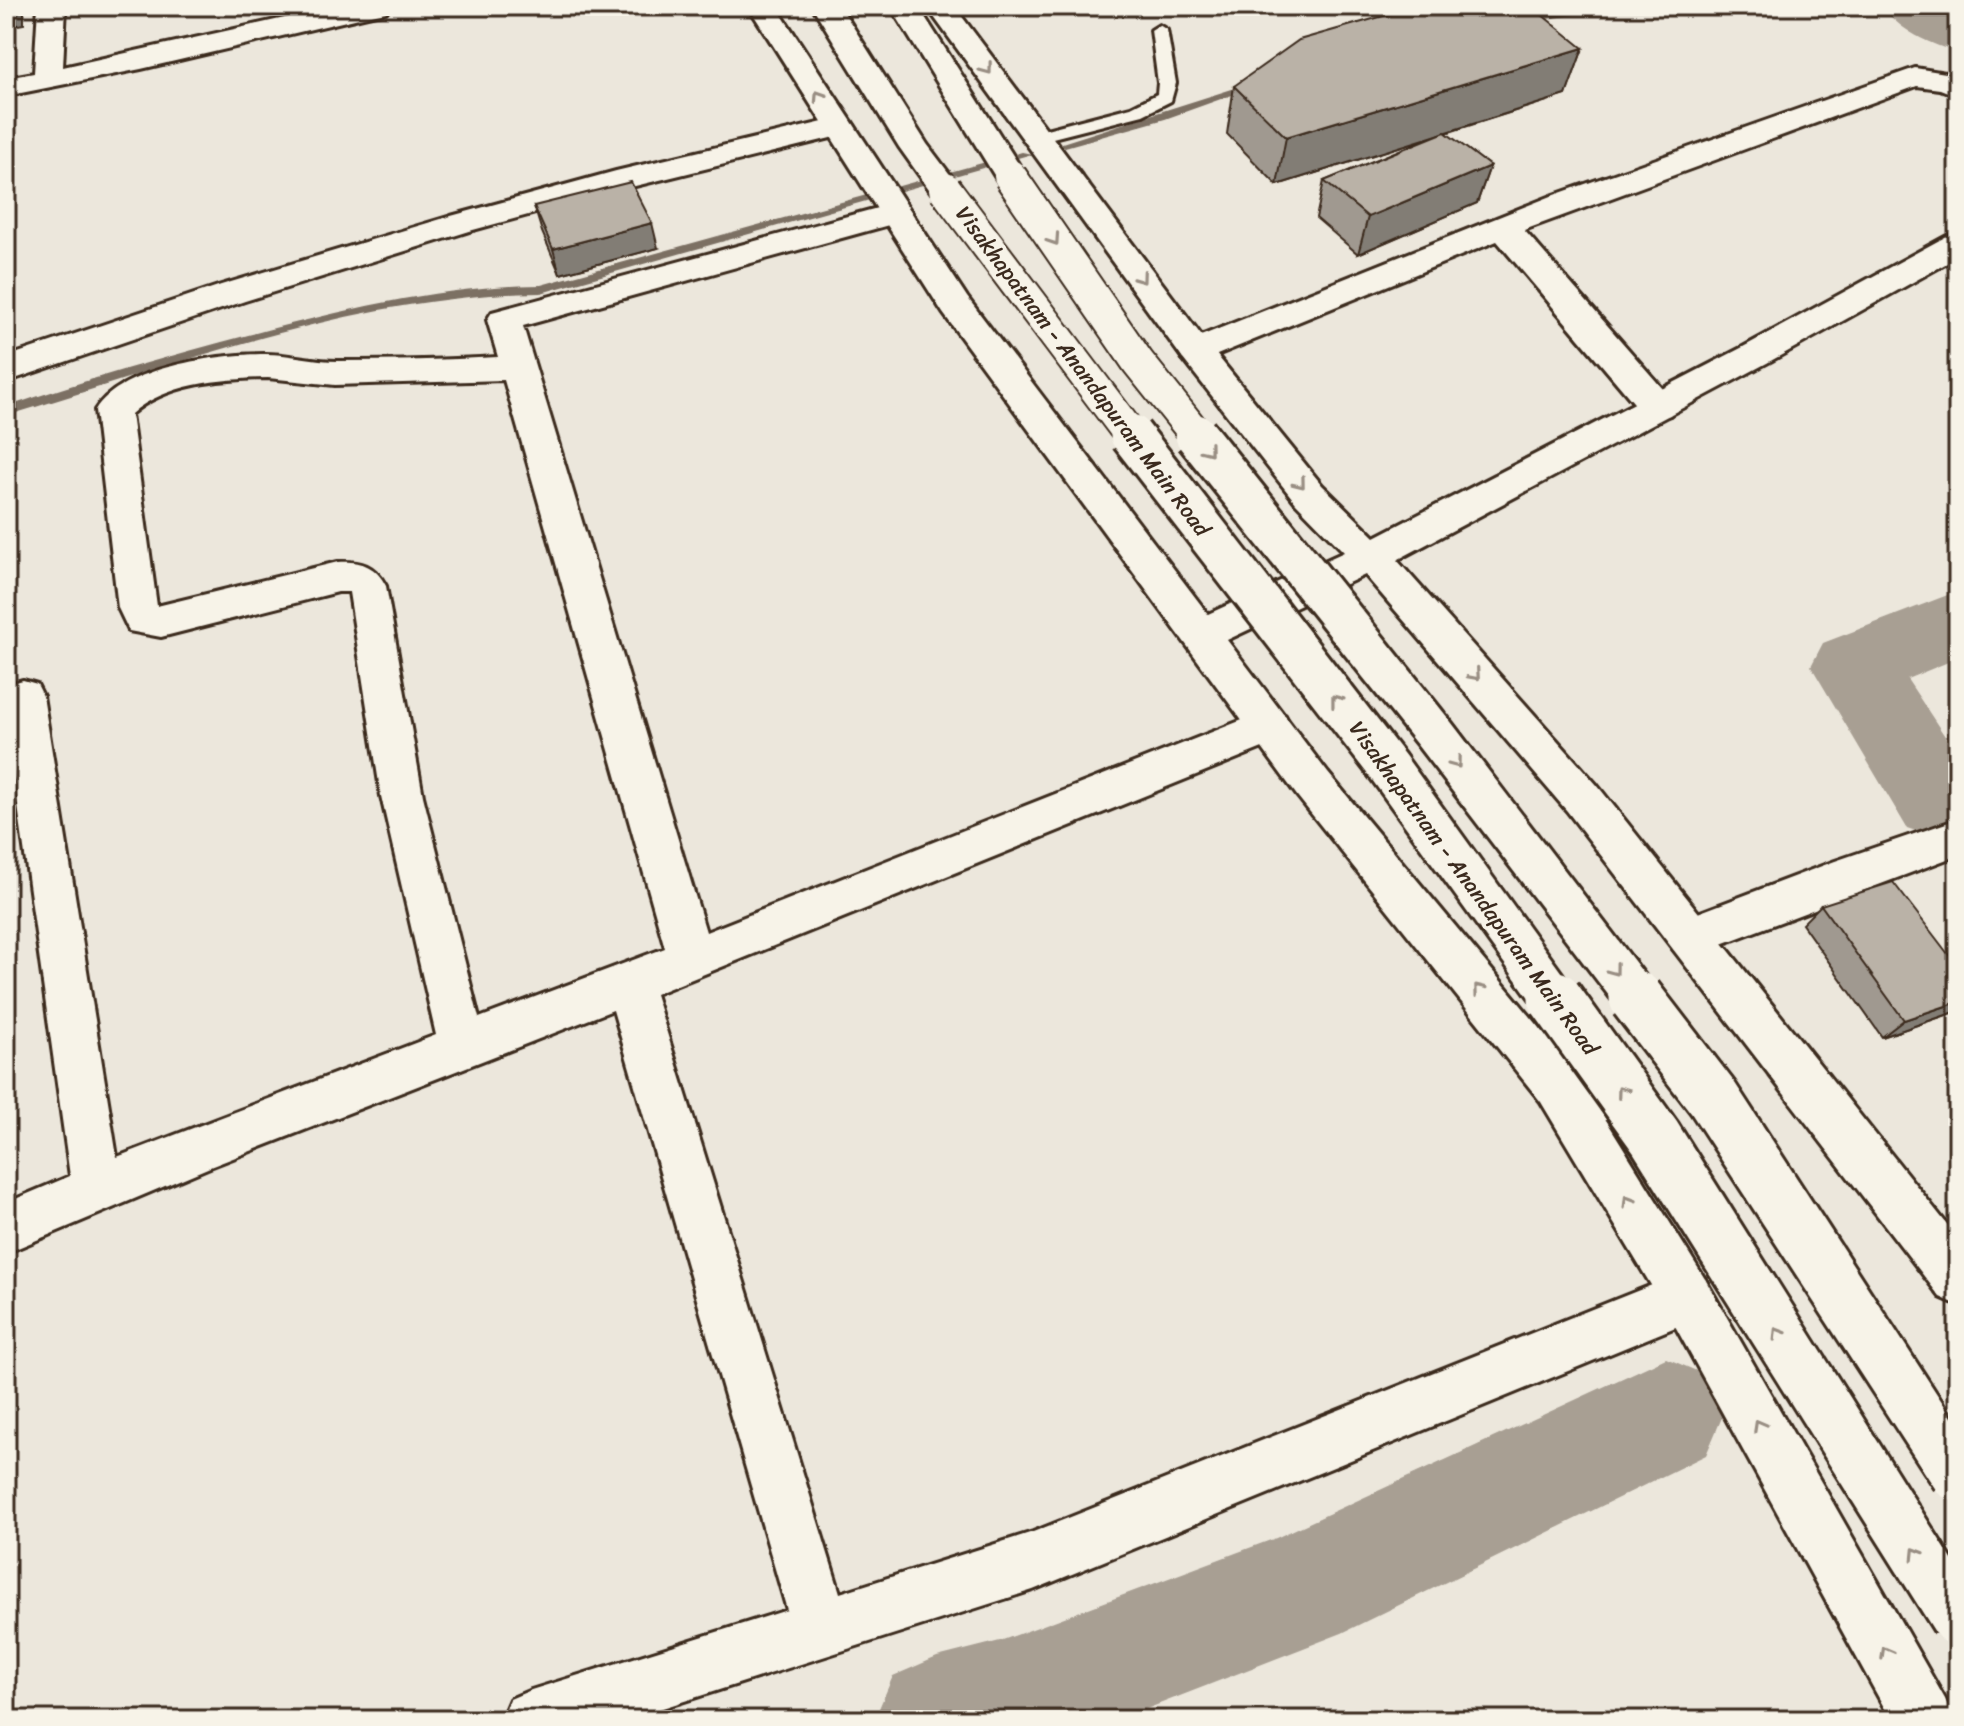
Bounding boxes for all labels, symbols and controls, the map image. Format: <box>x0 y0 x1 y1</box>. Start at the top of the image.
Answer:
one-way arrow <box>977 60 991 74</box>
one-way arrow <box>814 90 829 104</box>
street label: Visakhapatnam - Anandapuram Main Road <box>945 197 1222 546</box>
one-way arrow <box>1044 232 1059 246</box>
one-way arrow <box>1131 269 1146 284</box>
one-way arrow <box>1198 441 1212 456</box>
one-way arrow <box>1291 474 1305 489</box>
one-way arrow <box>1465 666 1480 681</box>
one-way arrow <box>1332 694 1346 709</box>
street label: Visakhapatnam - Anandapuram Main Road <box>1339 712 1610 1065</box>
one-way arrow <box>1447 755 1461 769</box>
one-way arrow <box>1605 961 1619 976</box>
one-way arrow <box>1474 983 1488 998</box>
one-way arrow <box>1617 1085 1631 1099</box>
one-way arrow <box>1622 1195 1638 1210</box>
one-way arrow <box>1773 1327 1788 1341</box>
one-way arrow <box>1753 1419 1769 1434</box>
one-way arrow <box>1911 1547 1926 1561</box>
one-way arrow <box>1880 1646 1896 1661</box>

